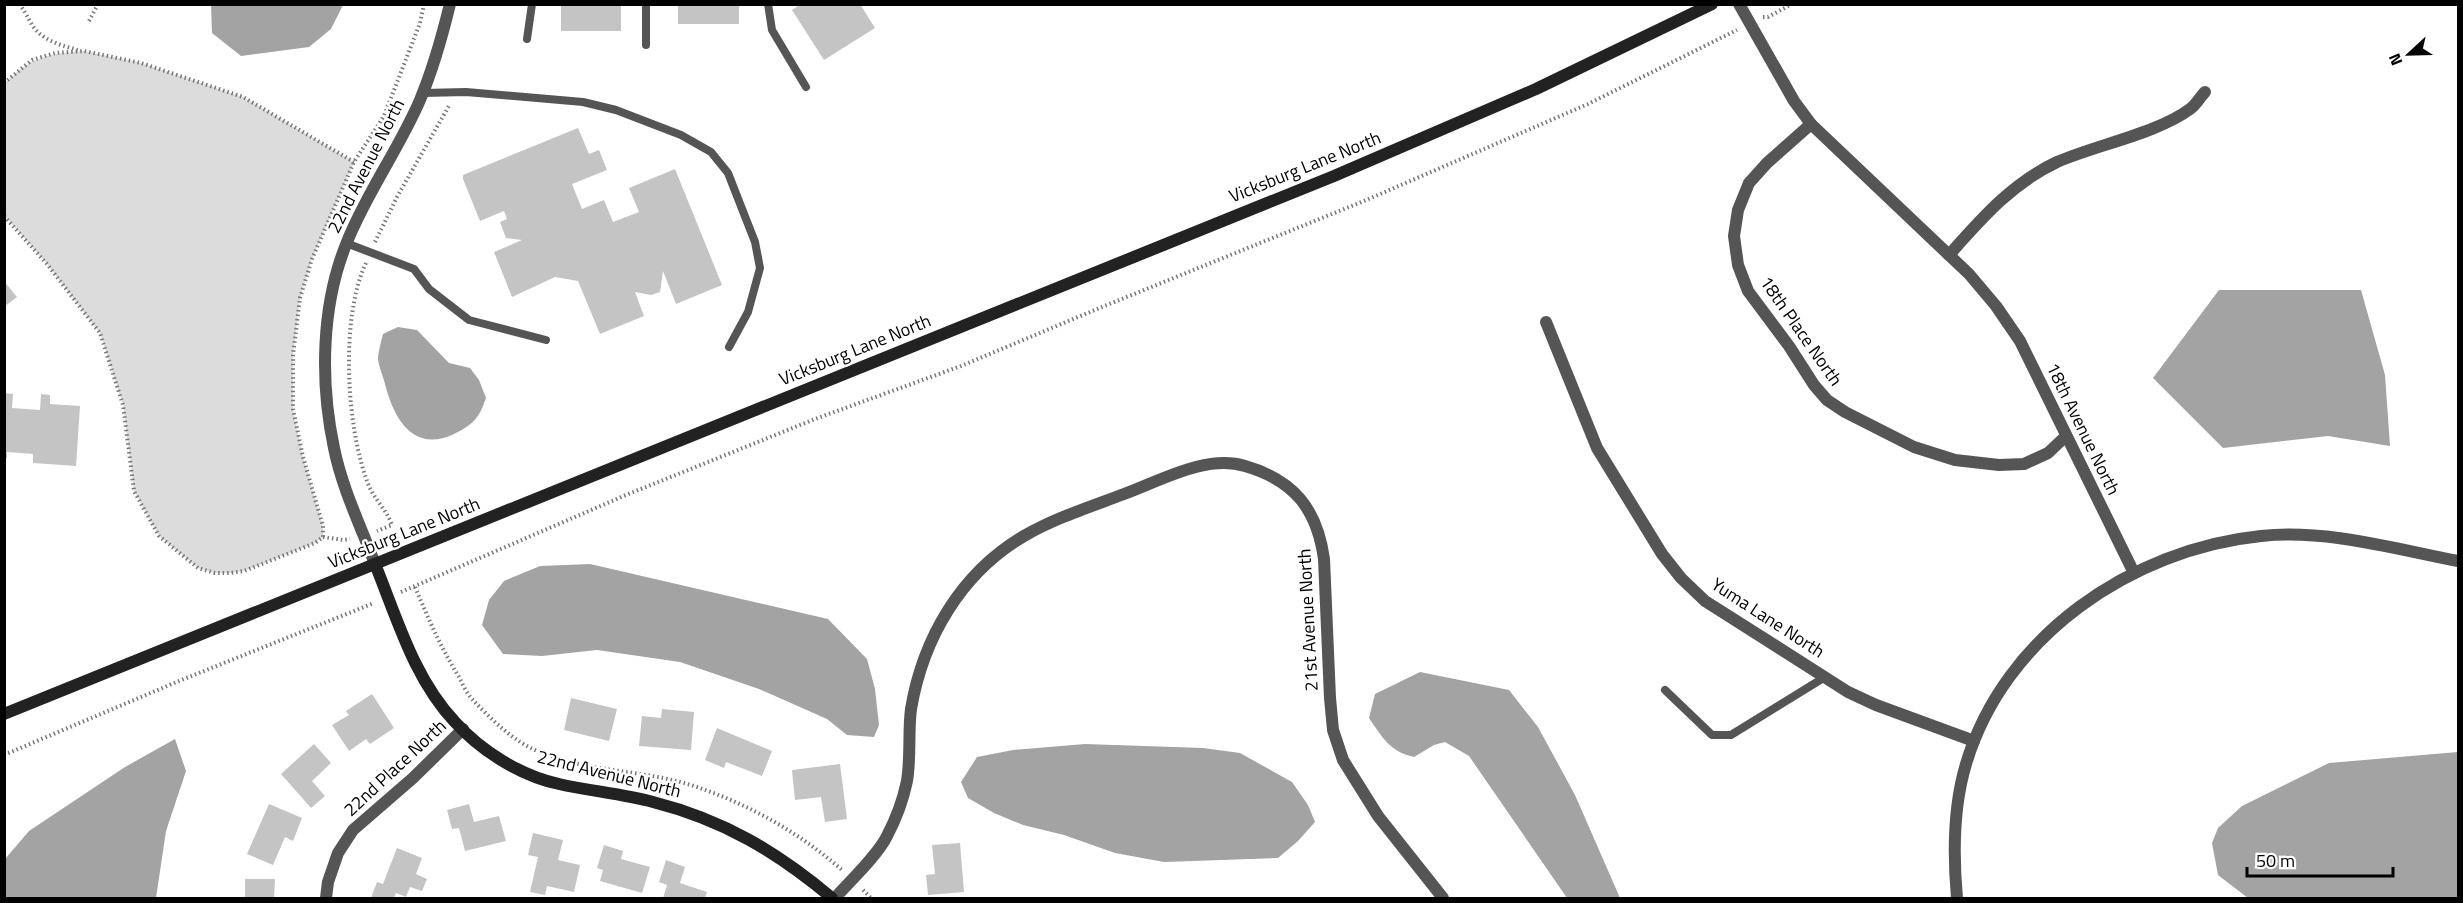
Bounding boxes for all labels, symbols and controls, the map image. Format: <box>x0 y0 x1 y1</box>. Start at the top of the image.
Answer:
north arrow <box>2379 24 2439 84</box>
text: N <box>2382 50 2408 69</box>
street label: 22nd Avenue North <box>320 94 411 238</box>
street label: Vicksburg Lane North <box>1225 124 1385 209</box>
street label: 18th Place North <box>1753 270 1849 391</box>
street label: Vicksburg Lane North <box>775 307 935 392</box>
street label: 18th Avenue North <box>2040 358 2127 499</box>
street label: Vicksburg Lane North <box>324 490 484 575</box>
street label: 21st Avenue North <box>1290 548 1325 692</box>
street label: Yuma Lane North <box>1706 571 1830 664</box>
street label: 22nd Place North <box>337 713 452 822</box>
street label: 22nd Avenue North <box>534 743 684 804</box>
scale bar <box>2247 840 2392 878</box>
text: 50 m <box>2256 847 2295 874</box>

